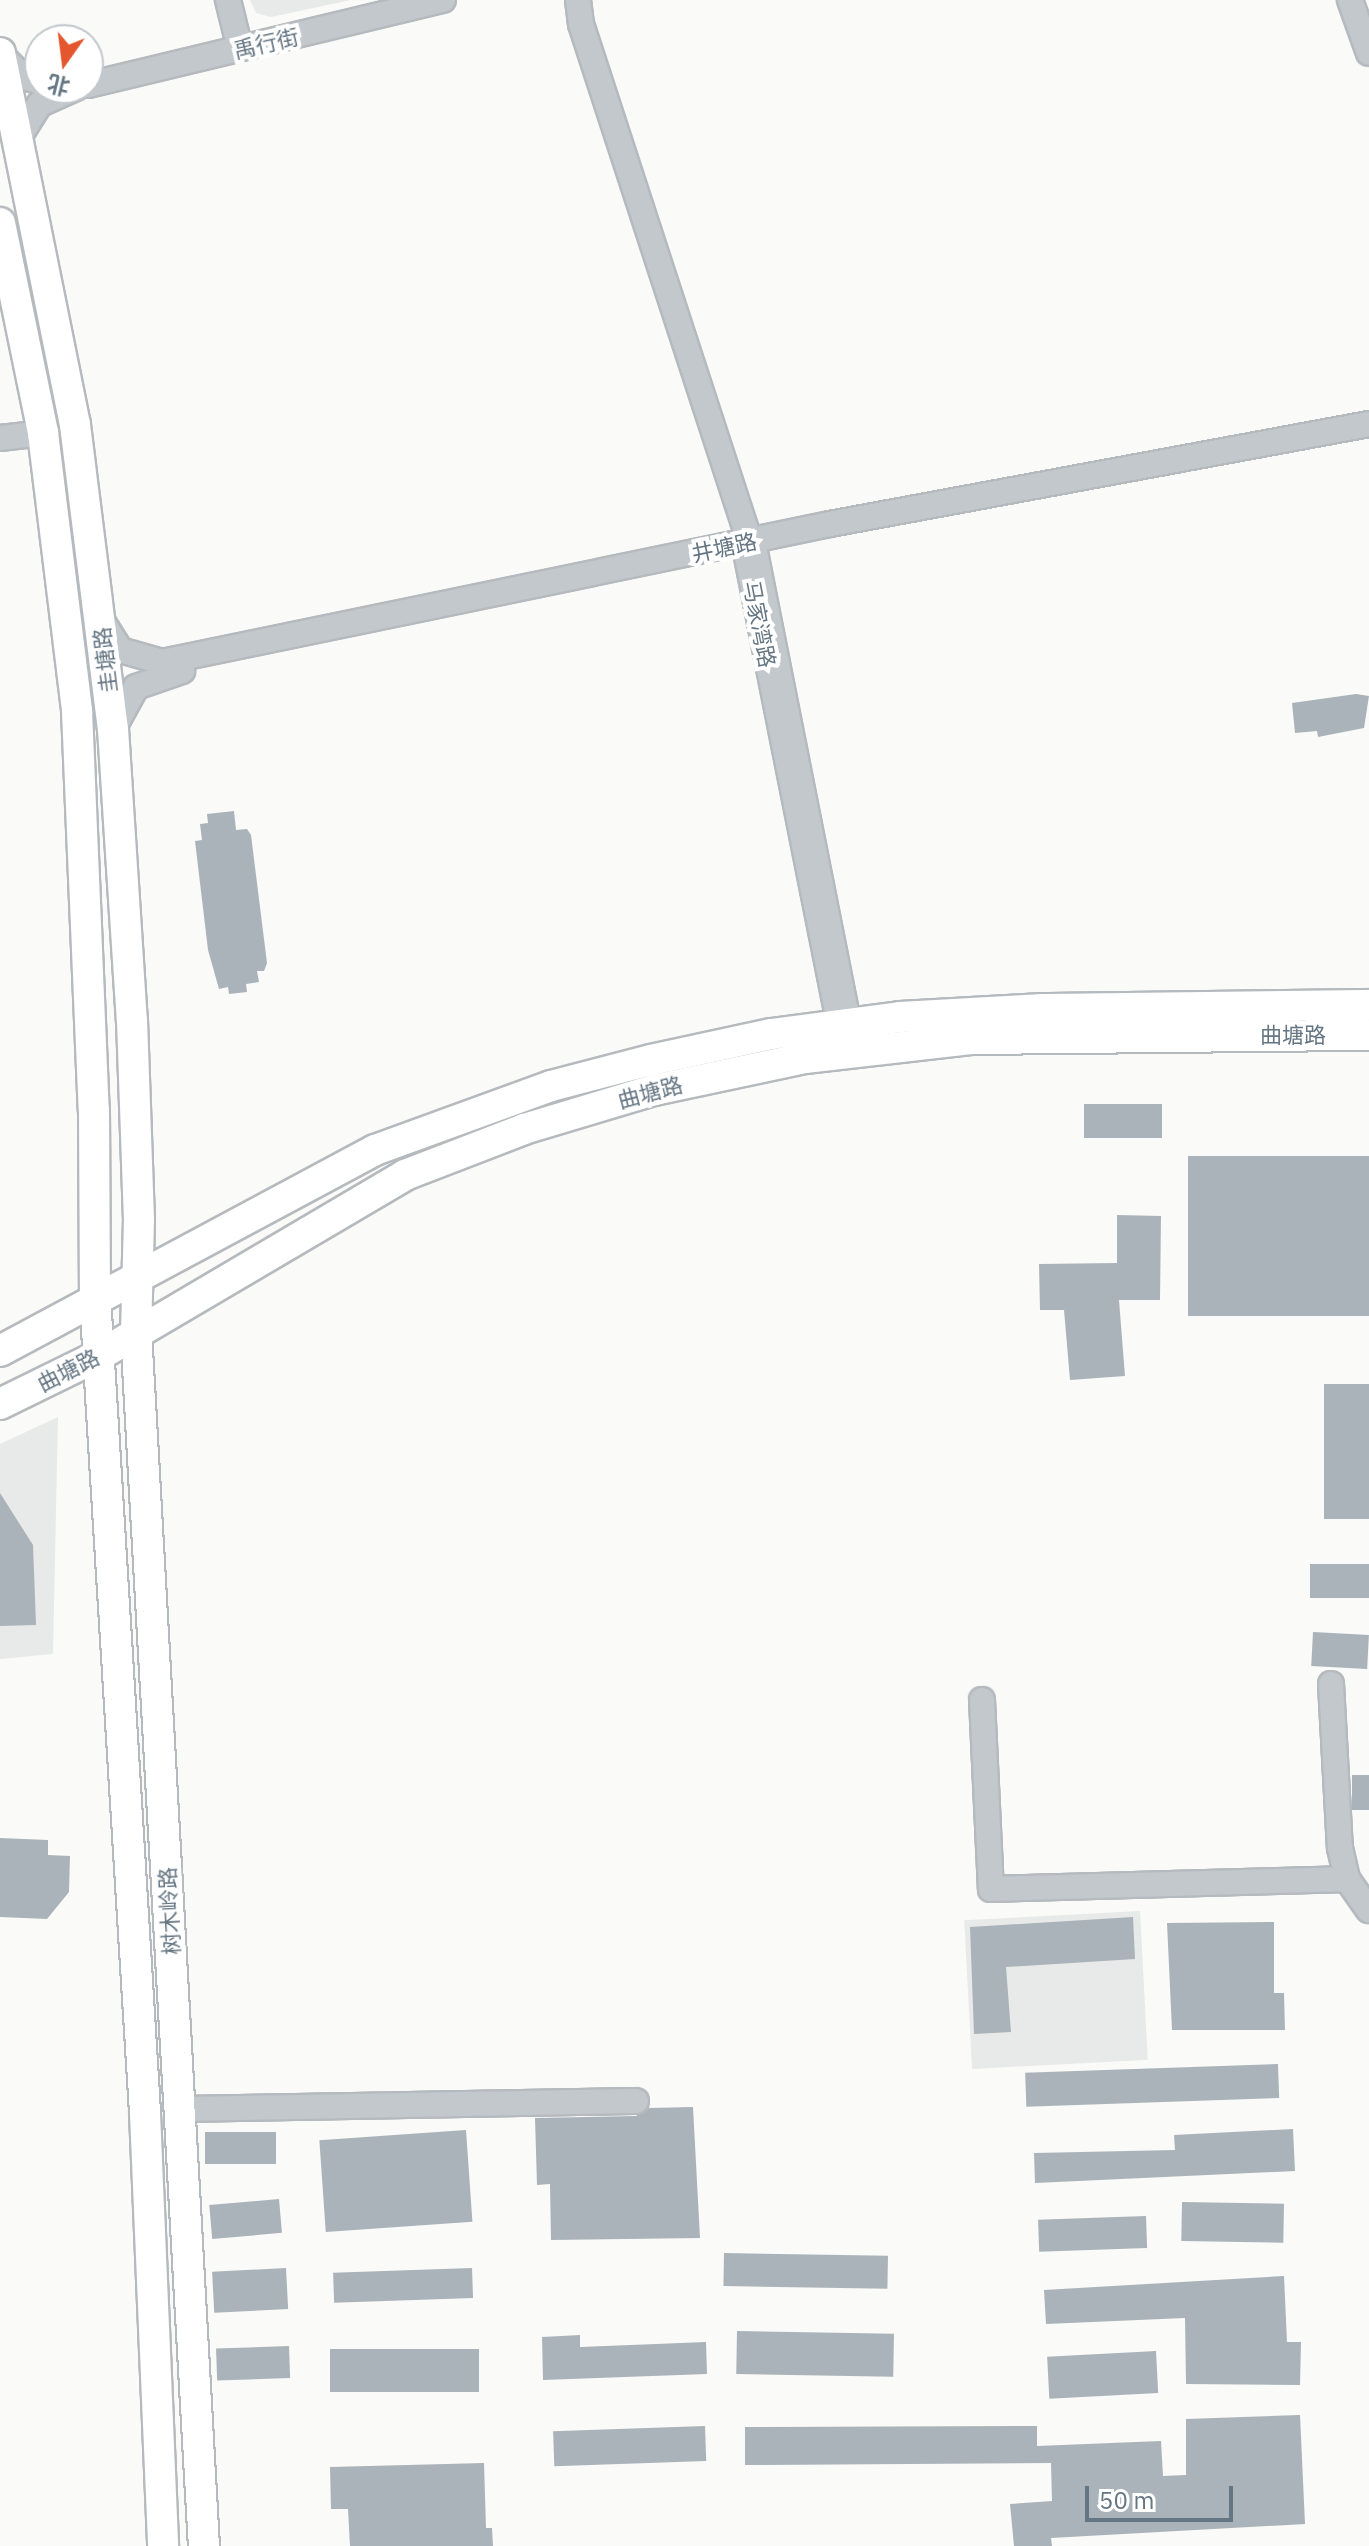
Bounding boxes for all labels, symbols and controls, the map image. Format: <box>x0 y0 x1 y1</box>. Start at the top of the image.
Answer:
street label: 禹行街 <box>231 23 301 63</box>
north arrow <box>24 24 104 104</box>
text: 北 <box>44 69 73 103</box>
street label: 井塘路 <box>689 527 759 567</box>
street label: 马家湾路 <box>739 578 781 670</box>
street label: 圭塘路 <box>88 626 122 694</box>
street label: 曲塘路 <box>1260 1022 1326 1048</box>
street label: 曲塘路 <box>615 1071 685 1113</box>
street label: 曲塘路 <box>33 1343 103 1397</box>
street label: 树木岭路 <box>154 1866 184 1956</box>
scale bar <box>1089 2470 1237 2520</box>
text: 50 m <box>1099 2484 1154 2516</box>

